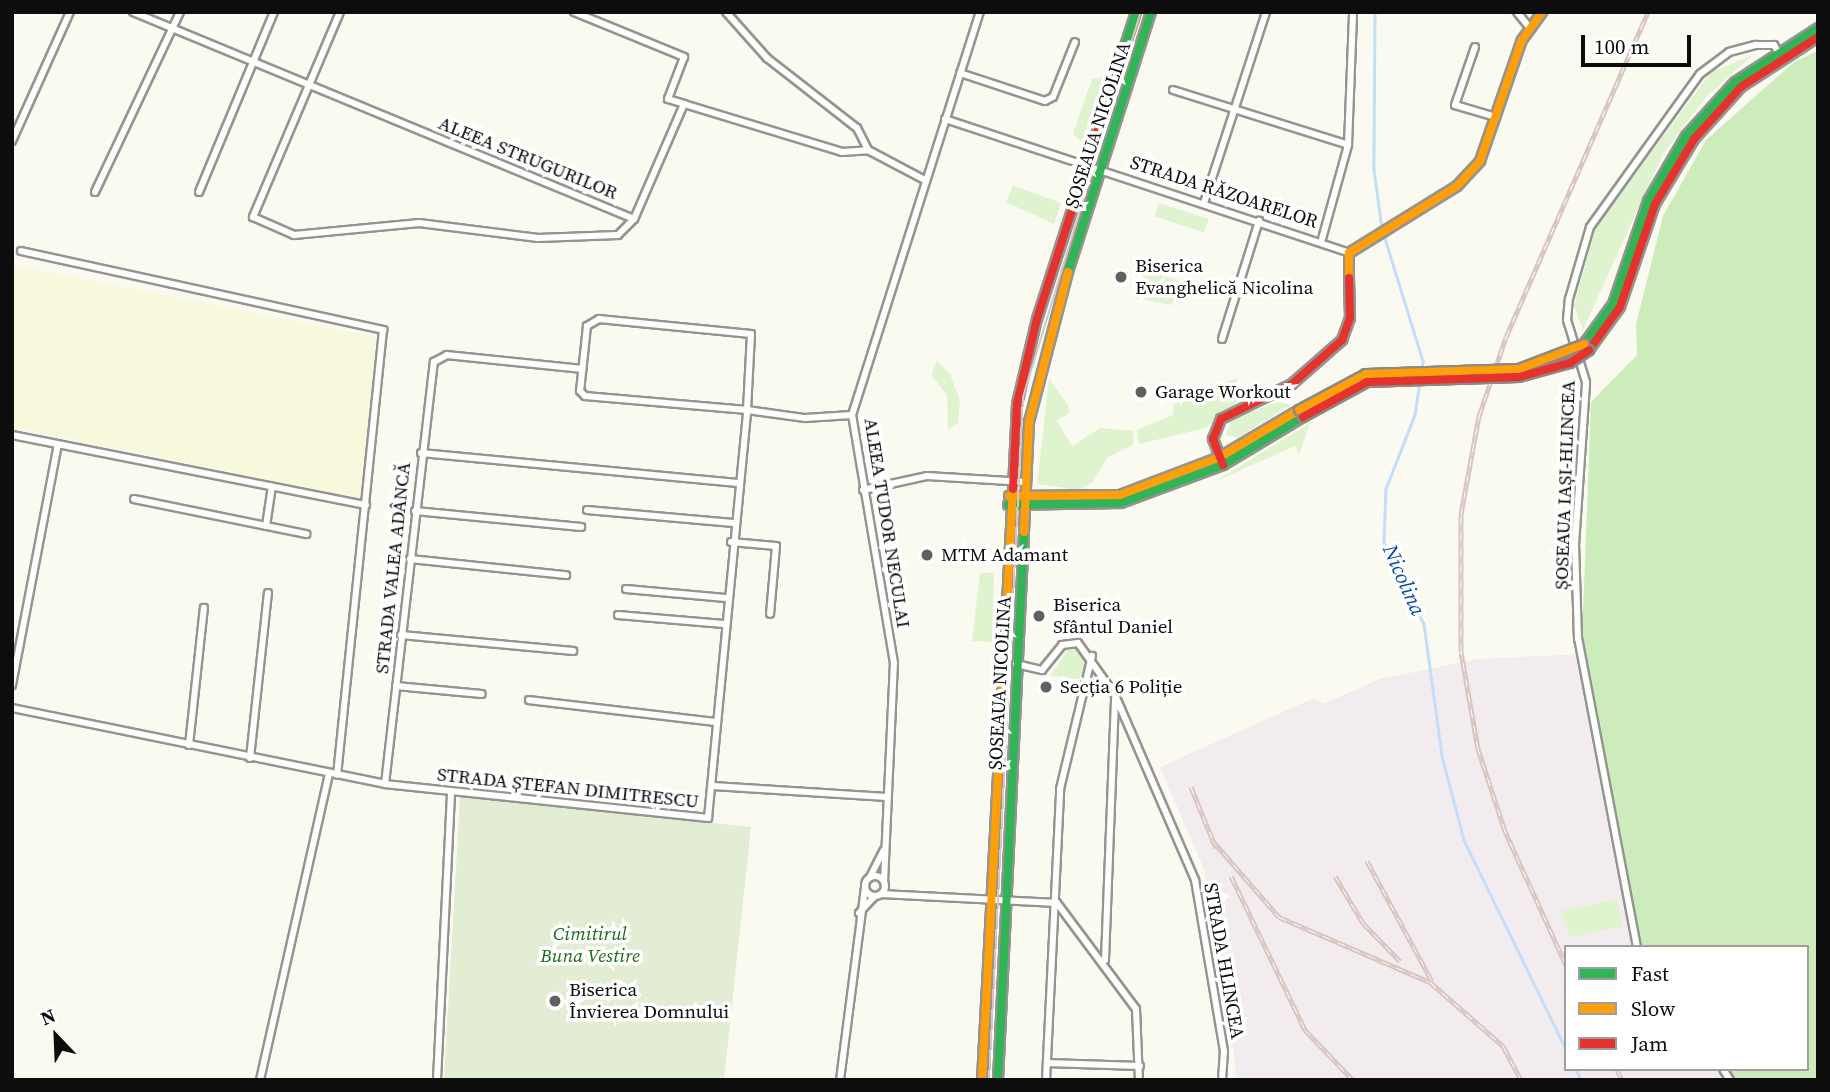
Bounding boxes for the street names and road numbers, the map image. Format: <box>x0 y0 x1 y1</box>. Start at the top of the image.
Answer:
street label: ȘOSEAUA NICOLINA <box>1060 39 1136 211</box>
street label: ALEEA STRUGURILOR <box>435 112 621 204</box>
street label: STRADA RĂZOARELOR <box>1127 151 1321 233</box>
street label: ȘOSEAUA IAȘI-HLINCEA <box>1550 380 1580 590</box>
street label: ALEEA TUDOR NECULAI <box>859 416 915 630</box>
street label: STRADA VALEA ADÂNCĂ <box>371 461 415 675</box>
street label: ȘOSEAUA NICOLINA <box>984 596 1016 770</box>
street label: STRADA ȘTEFAN DIMITRESCU <box>436 763 700 813</box>
street label: STRADA HLINCEA <box>1199 881 1249 1041</box>

